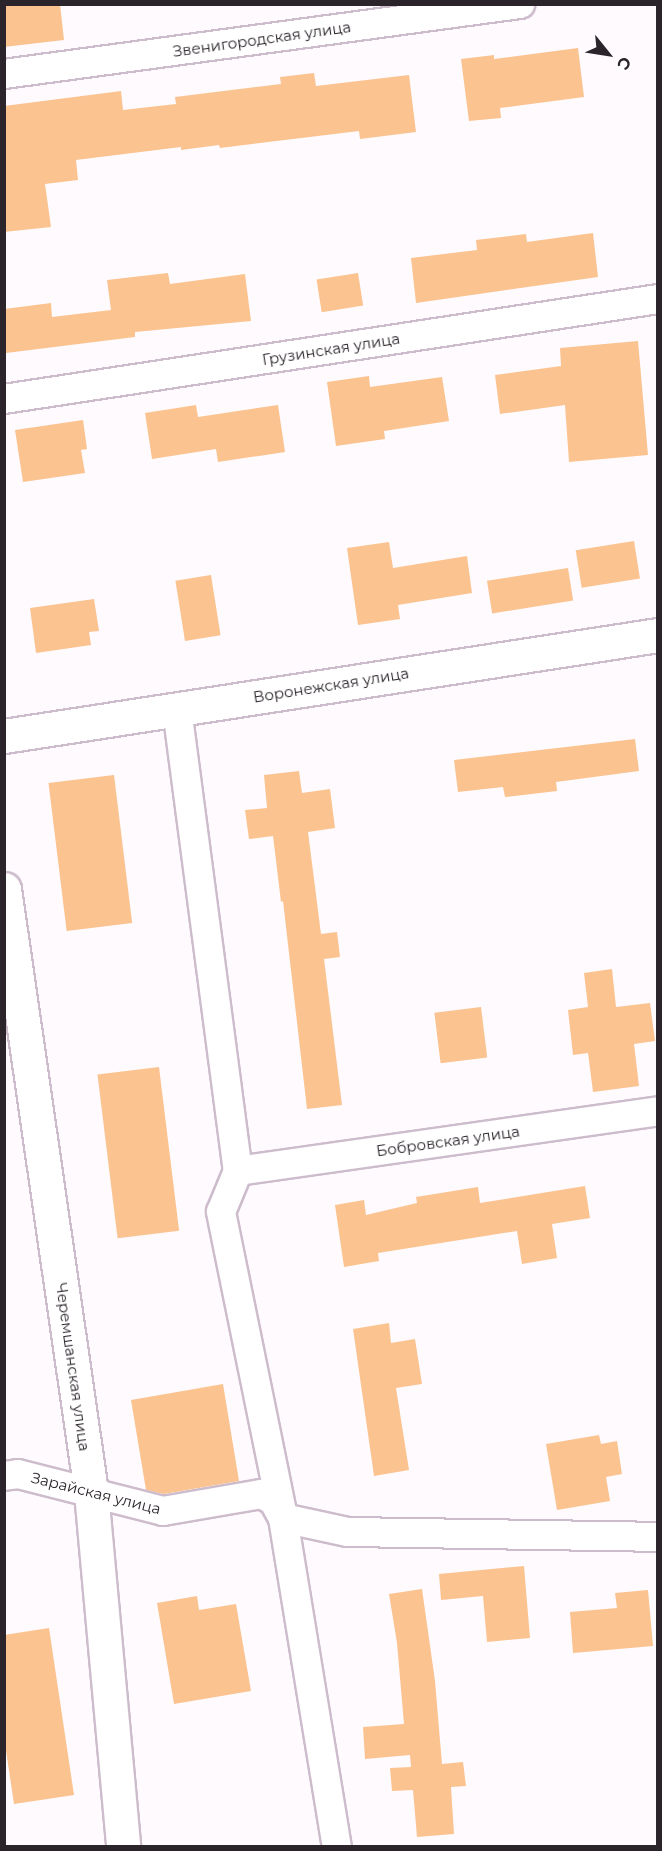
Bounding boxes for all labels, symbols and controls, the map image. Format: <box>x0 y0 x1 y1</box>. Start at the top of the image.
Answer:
street label: Звенигородская улица <box>172 18 352 60</box>
north arrow <box>578 24 638 84</box>
text: С <box>613 53 635 73</box>
street label: Грузинская улица <box>261 329 401 369</box>
street label: Воронежская улица <box>252 664 410 706</box>
street label: Бобровская улица <box>375 1122 521 1160</box>
street label: Черемшанская улица <box>52 1282 94 1452</box>
street label: Зарайская улица <box>29 1468 163 1518</box>

